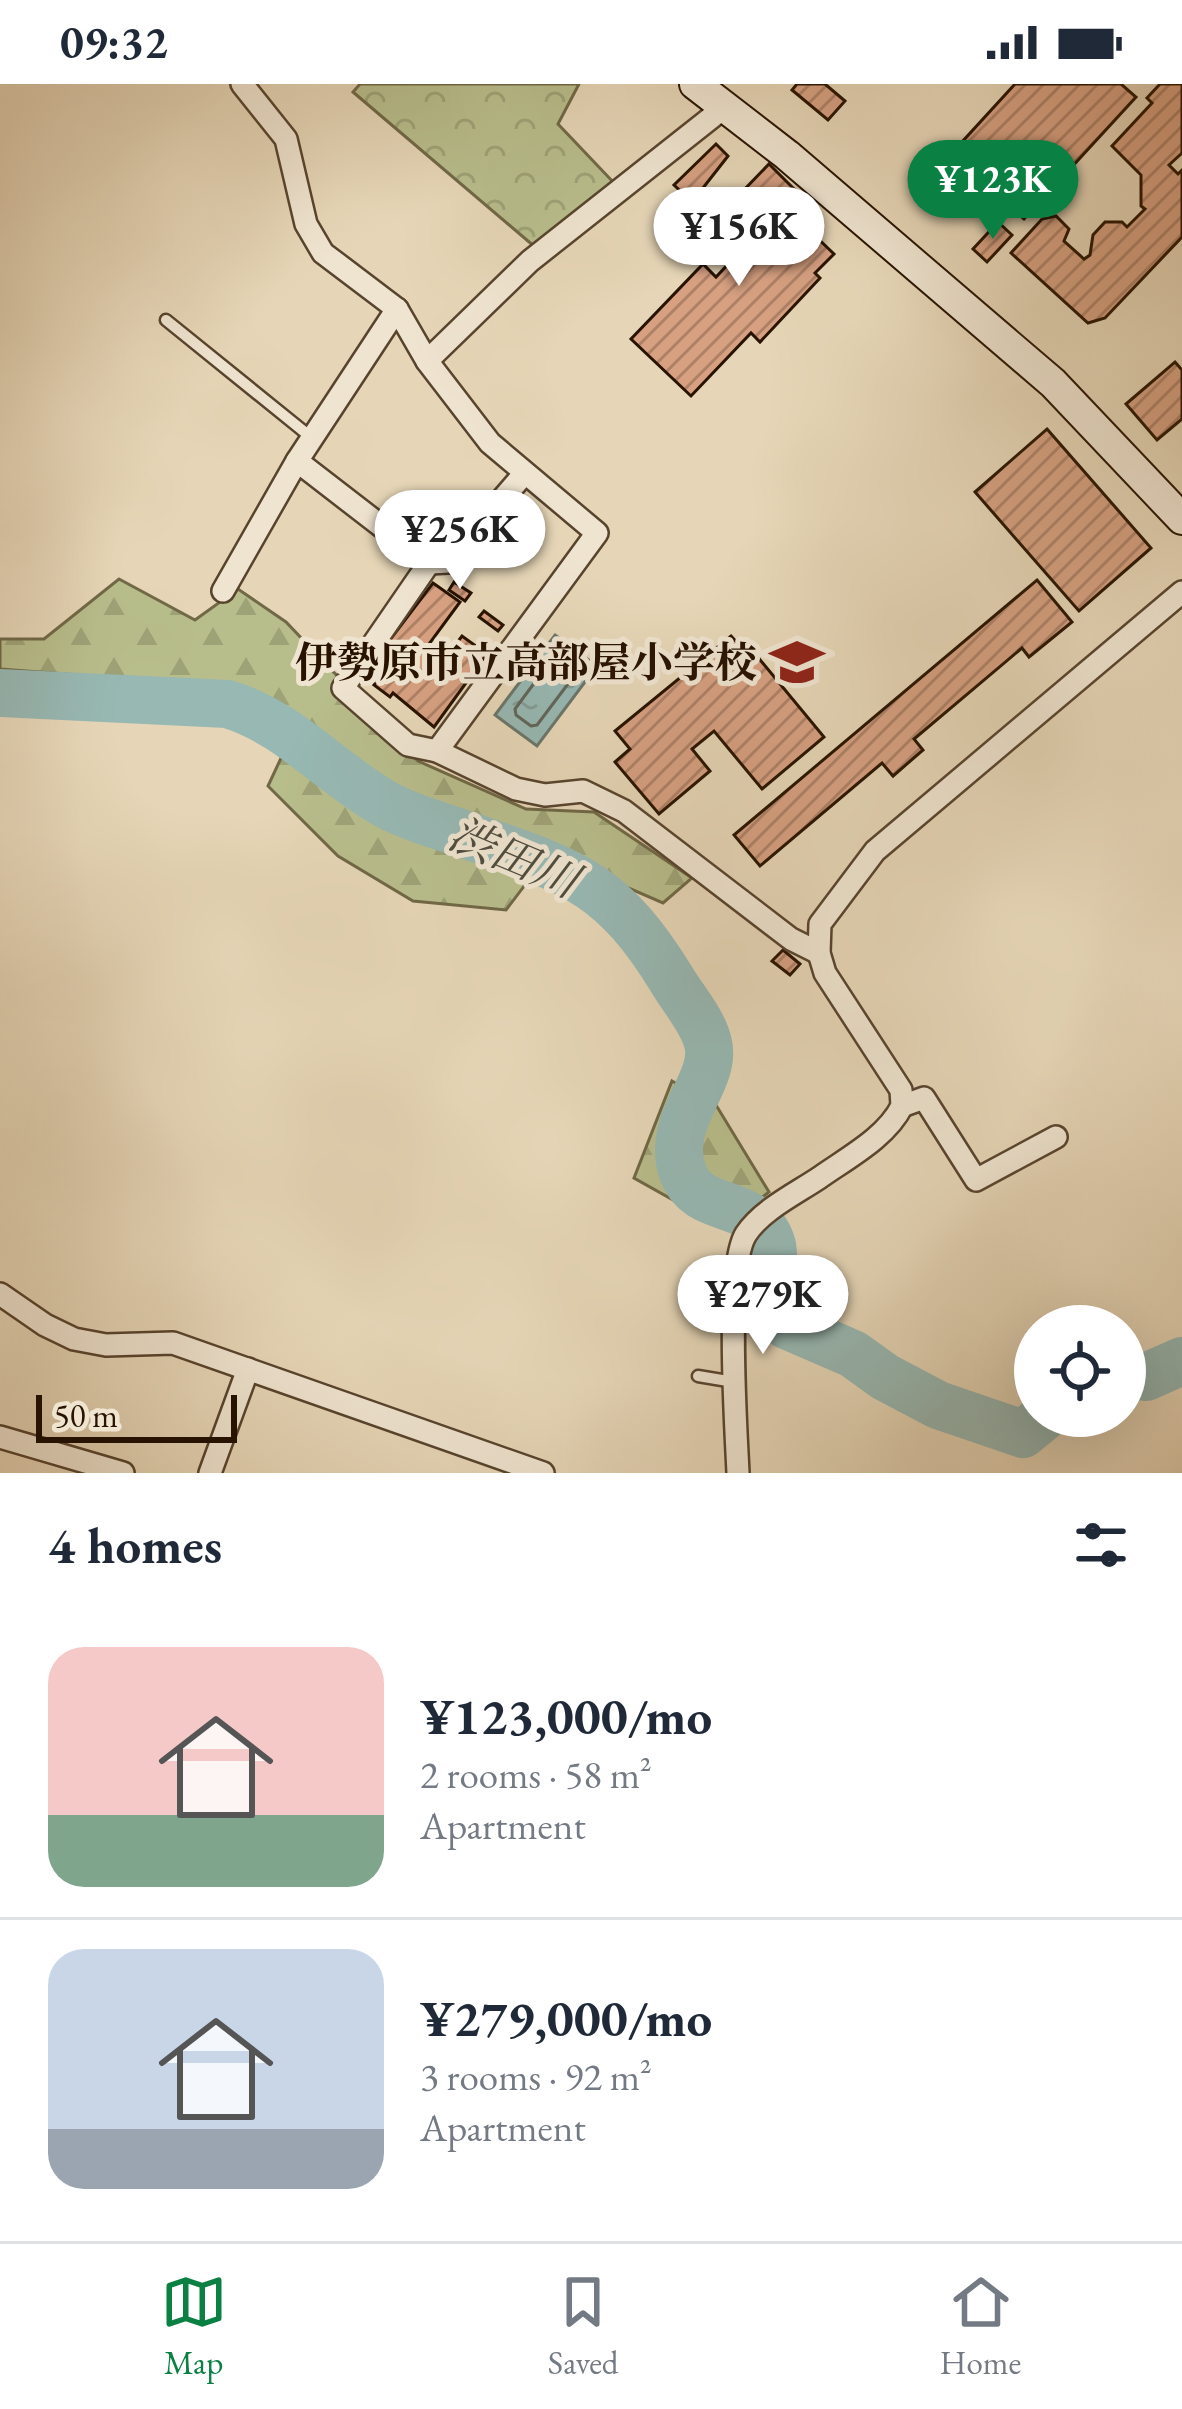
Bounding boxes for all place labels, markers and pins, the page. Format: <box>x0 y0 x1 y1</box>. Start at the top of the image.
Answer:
pin: ¥123K <box>909 140 1077 242</box>
pin: ¥156K <box>655 187 823 289</box>
pin: ¥256K <box>376 490 544 592</box>
school or university icon: 伊勢原市立高部屋小学校 <box>768 633 826 691</box>
place label: 伊勢原市立高部屋小学校 <box>295 635 757 690</box>
pin: ¥279K <box>679 1255 847 1357</box>

